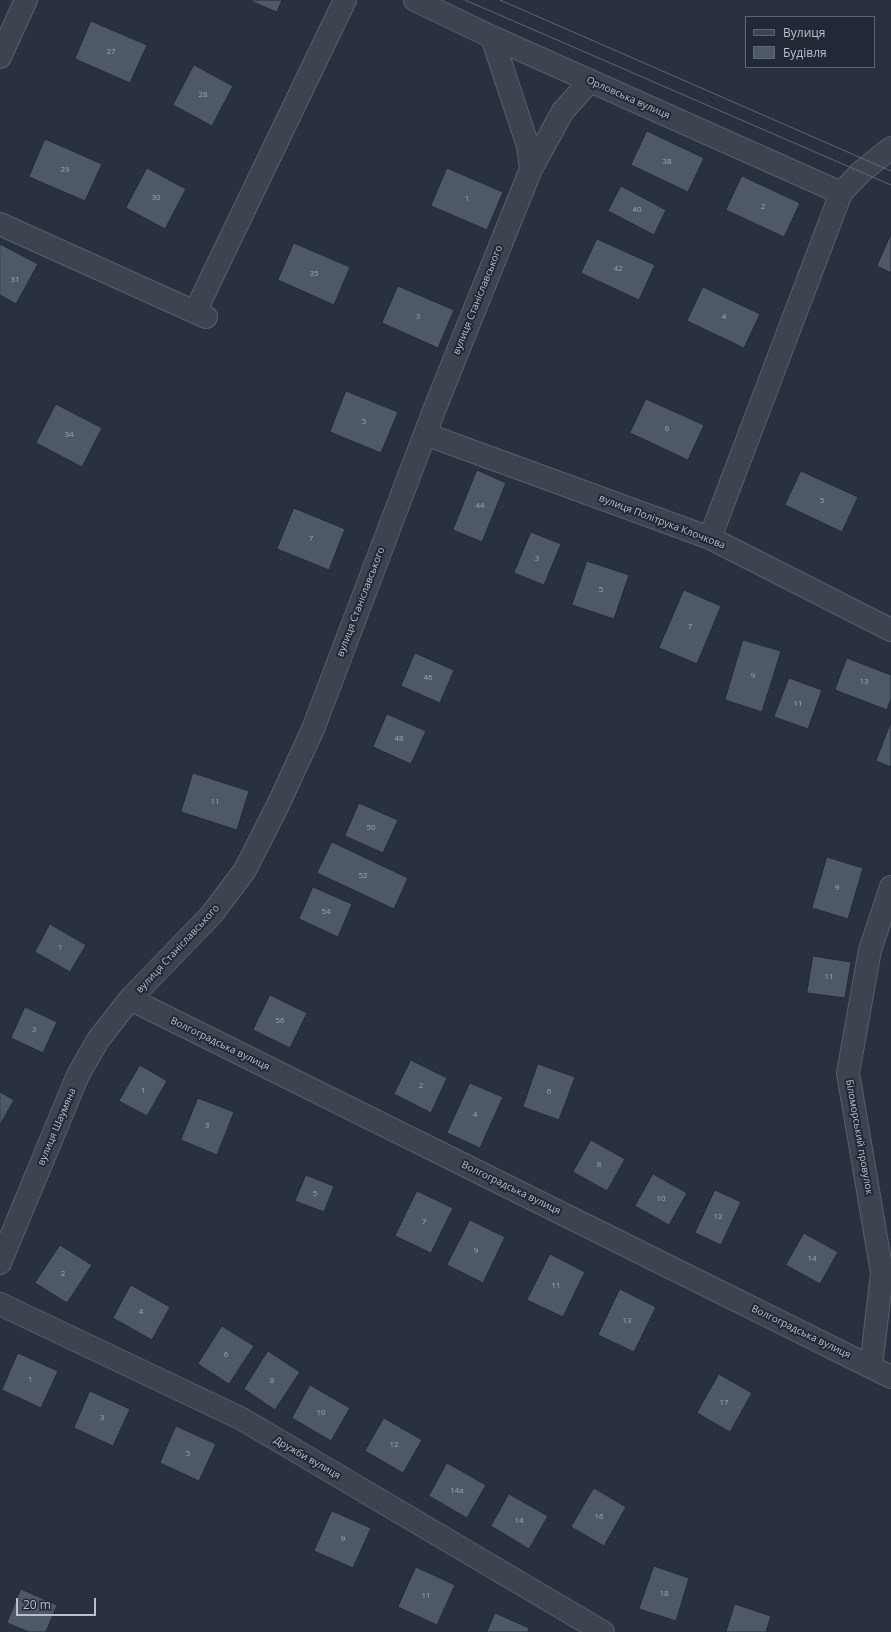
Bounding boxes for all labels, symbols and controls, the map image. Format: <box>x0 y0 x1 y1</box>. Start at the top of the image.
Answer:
legend <box>745 16 875 68</box>
text: Вулиця <box>783 24 825 41</box>
text: Будівля <box>783 44 827 61</box>
house number: 27 <box>106 47 116 57</box>
street label: Орловська вулиця <box>584 74 672 122</box>
house number: 28 <box>198 90 208 100</box>
house number: 38 <box>662 157 672 167</box>
house number: 29 <box>60 165 70 175</box>
house number: 30 <box>151 193 161 203</box>
house number: 1 <box>465 194 469 204</box>
house number: 2 <box>761 202 765 212</box>
house number: 40 <box>632 205 642 215</box>
street label: вулиця Станіславського <box>451 244 505 356</box>
house number: 42 <box>613 264 623 274</box>
house number: 35 <box>309 269 319 279</box>
house number: 31 <box>10 275 20 285</box>
house number: 3 <box>416 312 420 322</box>
house number: 4 <box>722 312 726 322</box>
house number: 5 <box>362 417 366 427</box>
house number: 6 <box>665 424 669 434</box>
house number: 34 <box>64 430 74 440</box>
street label: вулиця Політрука Клочкова <box>597 492 727 552</box>
house number: 5 <box>820 496 824 506</box>
house number: 44 <box>475 501 485 511</box>
house number: 7 <box>309 534 313 544</box>
street label: вулиця Станіславського <box>334 545 388 659</box>
house number: 3 <box>535 554 539 564</box>
house number: 5 <box>599 585 603 595</box>
house number: 7 <box>688 622 692 632</box>
house number: 9 <box>751 671 755 681</box>
house number: 46 <box>423 673 433 683</box>
house number: 13 <box>859 677 869 687</box>
house number: 11 <box>793 699 803 709</box>
house number: 48 <box>394 734 404 744</box>
house number: 11 <box>210 797 220 807</box>
house number: 50 <box>366 823 376 833</box>
house number: 52 <box>358 871 368 881</box>
house number: 9 <box>835 883 839 893</box>
street label: вулиця Станіславського <box>134 902 222 996</box>
house number: 54 <box>321 907 331 917</box>
house number: 1 <box>58 943 62 953</box>
house number: 11 <box>824 972 834 982</box>
street label: Волгоградська вулиця <box>168 1015 272 1073</box>
house number: 56 <box>275 1016 285 1026</box>
house number: 3 <box>32 1025 36 1035</box>
street label: Біломорський провулок <box>843 1078 875 1196</box>
house number: 2 <box>419 1081 423 1091</box>
house number: 1 <box>141 1086 145 1096</box>
street label: вулиця Шаумяна <box>35 1087 79 1167</box>
house number: 6 <box>547 1087 551 1097</box>
house number: 4 <box>473 1110 477 1120</box>
house number: 3 <box>205 1121 209 1131</box>
street label: Волгоградська вулиця <box>459 1159 563 1217</box>
house number: 8 <box>597 1160 601 1170</box>
house number: 5 <box>313 1189 317 1199</box>
house number: 10 <box>656 1194 666 1204</box>
house number: 12 <box>713 1212 723 1222</box>
house number: 7 <box>422 1217 426 1227</box>
house number: 9 <box>474 1246 478 1256</box>
house number: 14 <box>807 1254 817 1264</box>
house number: 2 <box>61 1269 65 1279</box>
house number: 11 <box>551 1281 561 1291</box>
street label: Волгоградська вулиця <box>749 1303 853 1361</box>
house number: 4 <box>139 1307 143 1317</box>
house number: 13 <box>622 1316 632 1326</box>
house number: 6 <box>224 1350 228 1360</box>
house number: 1 <box>28 1375 32 1385</box>
house number: 8 <box>270 1376 274 1386</box>
house number: 17 <box>719 1398 729 1408</box>
house number: 10 <box>316 1408 326 1418</box>
house number: 3 <box>100 1413 104 1423</box>
street label: Дружби вулиця <box>272 1434 342 1482</box>
house number: 12 <box>389 1440 399 1450</box>
house number: 5 <box>186 1449 190 1459</box>
house number: 14а <box>450 1486 464 1496</box>
house number: 16 <box>594 1512 604 1522</box>
house number: 14 <box>514 1516 524 1526</box>
house number: 9 <box>341 1534 345 1544</box>
house number: 18 <box>659 1589 669 1599</box>
scale bar <box>18 1590 98 1616</box>
house number: 11 <box>421 1591 431 1601</box>
text: 20 m <box>23 1596 51 1613</box>

